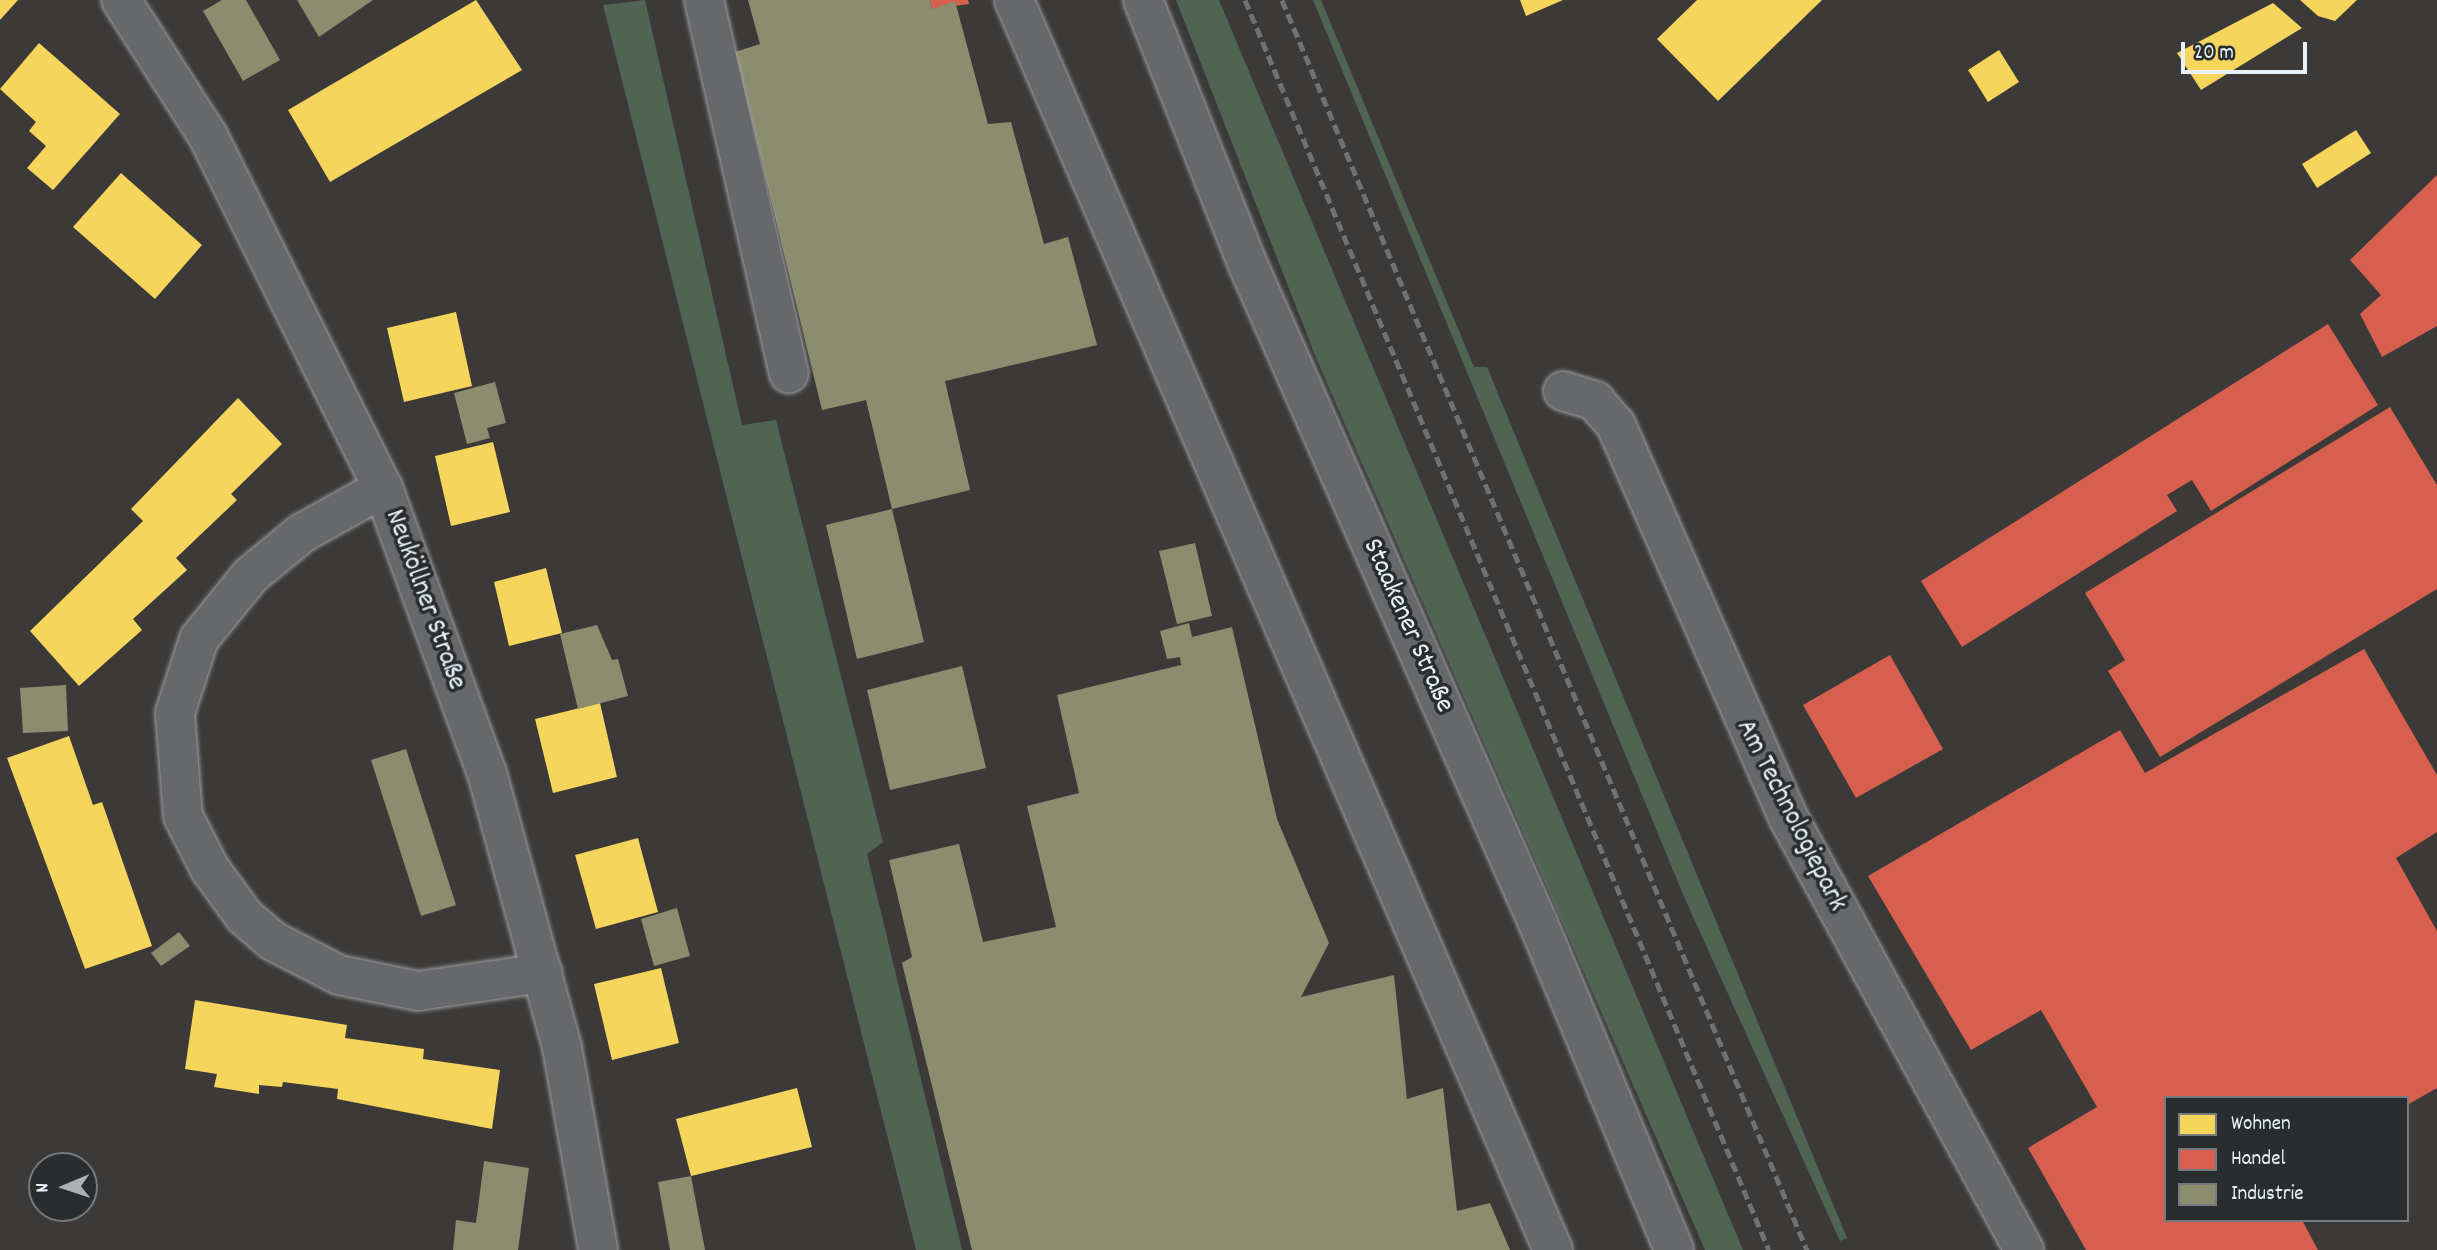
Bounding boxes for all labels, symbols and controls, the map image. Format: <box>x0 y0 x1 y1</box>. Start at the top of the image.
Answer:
scale bar <box>2185 28 2311 72</box>
text: 20 m <box>2194 39 2234 69</box>
street label: Neuköllner Straße <box>376 505 472 695</box>
street label: Staakener Straße <box>1354 534 1460 718</box>
street label: Am Technologiepark <box>1727 715 1853 917</box>
legend <box>2164 1096 2409 1222</box>
text: Wohnen <box>2231 1110 2291 1140</box>
text: Handel <box>2231 1145 2285 1175</box>
north arrow <box>28 1152 98 1222</box>
text: Industrie <box>2231 1180 2304 1210</box>
text: N <box>30 1183 57 1193</box>

